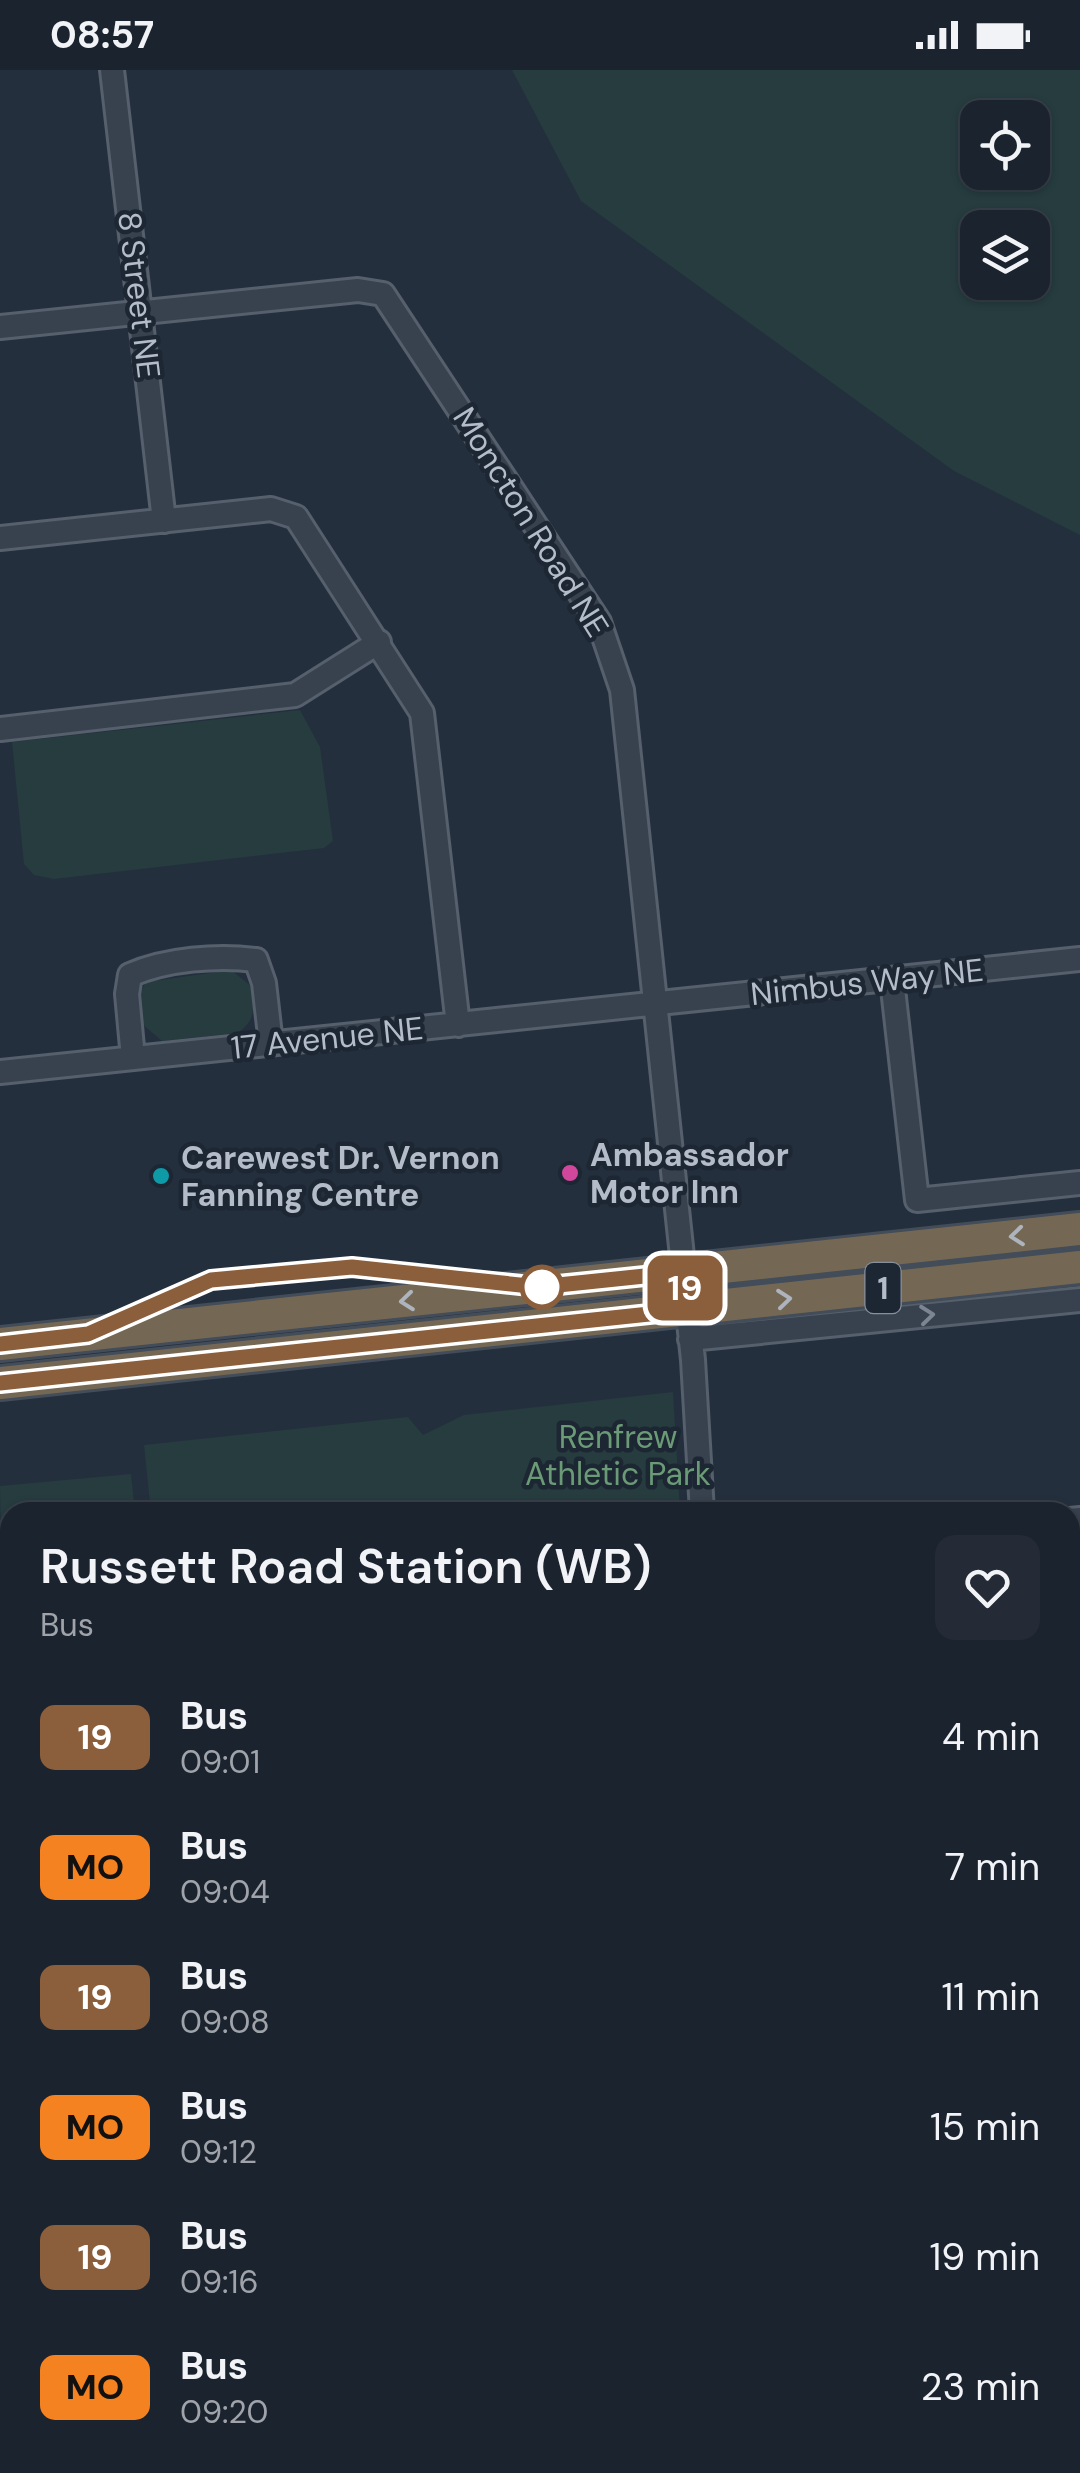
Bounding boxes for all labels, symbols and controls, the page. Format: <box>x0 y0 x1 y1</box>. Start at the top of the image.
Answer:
text: 08:57 <box>50 10 154 60</box>
map controls <box>960 100 1050 300</box>
button: locate <box>960 100 1050 190</box>
street label: 8 Street NE <box>108 209 170 381</box>
button: layers <box>960 210 1050 300</box>
street label: Moncton Road NE <box>443 399 619 645</box>
street label: Nimbus Way NE <box>748 949 986 1015</box>
street label: 17 Avenue NE <box>229 1007 425 1069</box>
place label: Ambassador Motor Inn <box>590 1134 789 1213</box>
place label: Carewest Dr. Vernon Fanning Centre <box>181 1137 500 1216</box>
marker: Ambassador Motor Inn <box>559 1162 581 1184</box>
marker: Carewest Dr. Vernon Fanning Centre <box>150 1165 172 1187</box>
one-way arrow <box>1008 1225 1024 1246</box>
line badge: 19 <box>640 1256 730 1320</box>
road number: 1 <box>866 1263 900 1313</box>
text: 19 <box>668 1265 702 1311</box>
unlabelled marker <box>521 1266 563 1308</box>
one-way arrow <box>776 1289 792 1311</box>
one-way arrow <box>399 1290 415 1311</box>
one-way arrow <box>919 1305 935 1326</box>
park label: Renfrew Athletic Park <box>525 1416 711 1495</box>
text: Russett Road Station (WB) <box>40 1535 652 1598</box>
button: heart <box>935 1535 1040 1640</box>
text: Bus <box>40 1604 94 1646</box>
text: Bus <box>180 1691 248 1741</box>
text: 4 min <box>942 1712 1040 1762</box>
text: 19 <box>78 1714 112 1760</box>
text: 09:01 <box>180 1741 260 1783</box>
text: Bus <box>180 1821 248 1871</box>
text: 7 min <box>945 1842 1040 1892</box>
text: MO <box>66 1844 124 1890</box>
text: 09:04 <box>180 1871 270 1913</box>
text: Bus <box>180 1951 248 2001</box>
text: 11 min <box>941 1972 1040 2022</box>
text: 19 <box>78 1974 112 2020</box>
text: 09:08 <box>180 2001 270 2043</box>
text: Bus <box>180 2081 248 2131</box>
text: 15 min <box>930 2102 1040 2152</box>
text: MO <box>66 2104 124 2150</box>
text: 09:12 <box>180 2131 257 2173</box>
text: Bus <box>180 2211 248 2261</box>
text: 19 min <box>929 2232 1040 2282</box>
text: 19 <box>78 2234 112 2280</box>
text: 09:16 <box>180 2261 259 2303</box>
text: Bus <box>180 2341 248 2391</box>
text: 23 min <box>921 2362 1040 2412</box>
text: MO <box>66 2364 124 2410</box>
text: 09:20 <box>180 2391 268 2433</box>

